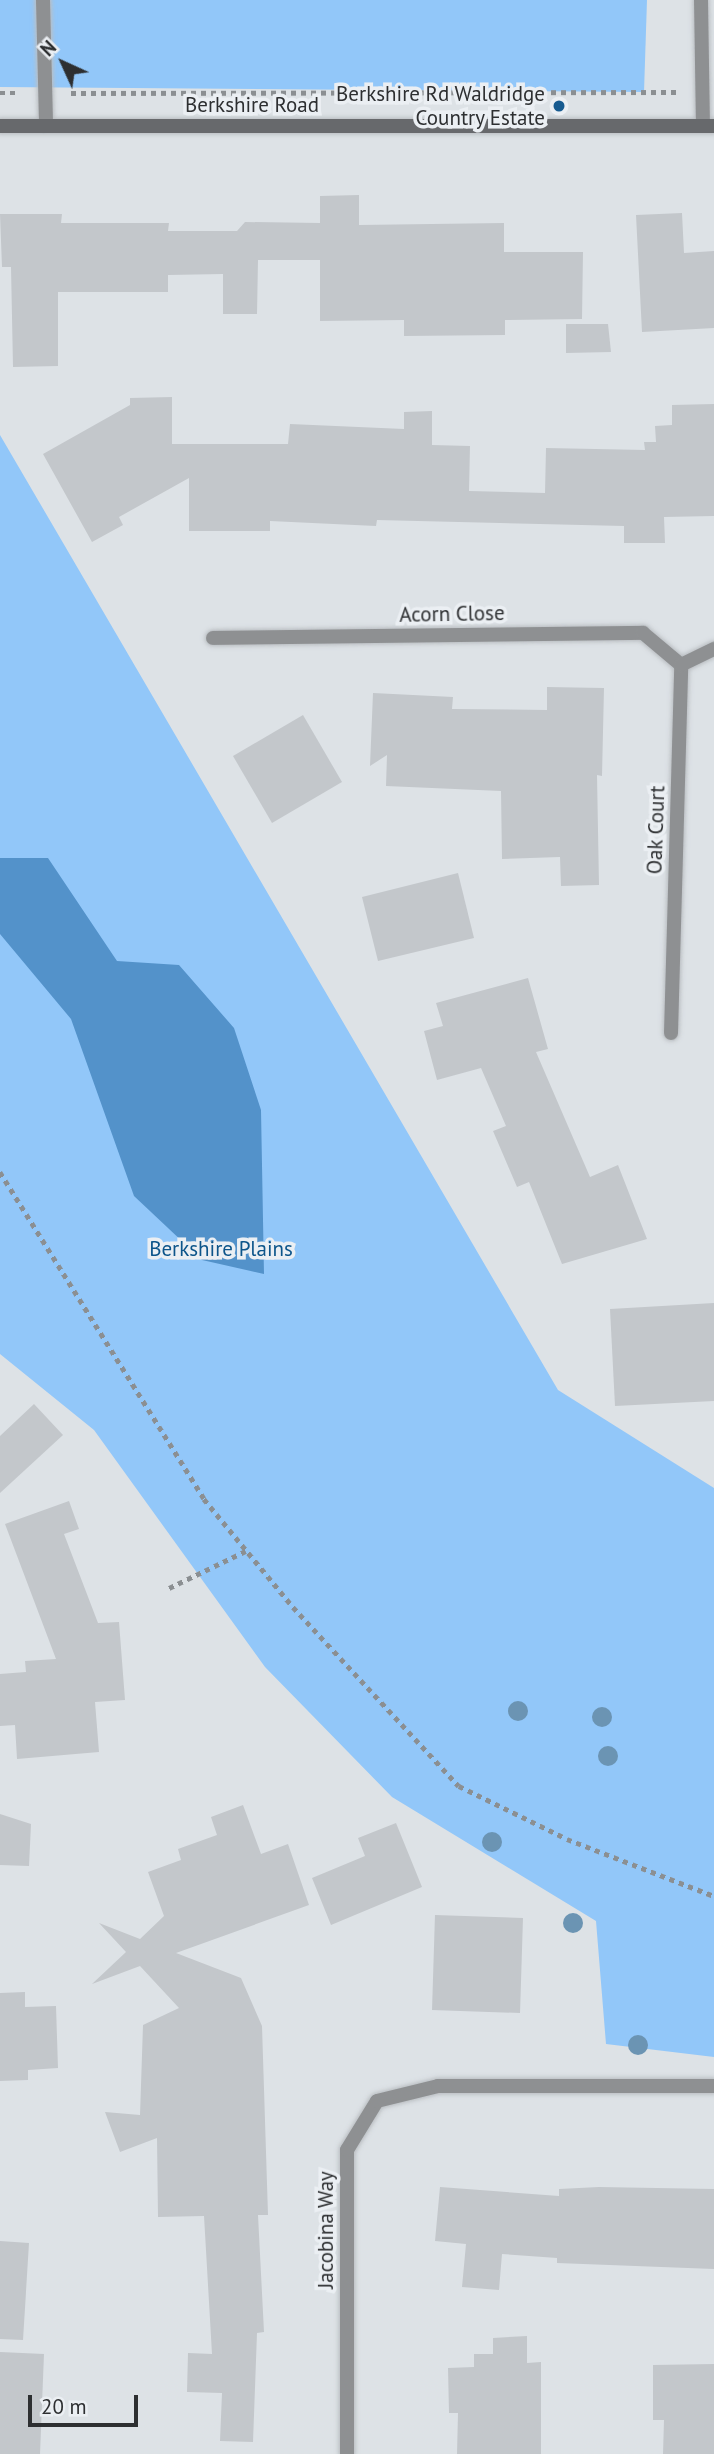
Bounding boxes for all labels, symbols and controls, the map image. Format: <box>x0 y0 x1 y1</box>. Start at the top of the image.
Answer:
north arrow <box>28 28 98 98</box>
text: N <box>35 35 61 61</box>
place label: Berkshire Rd Waldridge Country Estate <box>336 81 545 131</box>
street label: Berkshire Road <box>185 92 319 118</box>
marker: Berkshire Rd Waldridge Country Estate <box>551 98 567 114</box>
street label: Acorn Close <box>399 600 505 628</box>
street label: Oak Court <box>642 785 670 875</box>
park label: Berkshire Plains <box>149 1236 293 1262</box>
street label: Jacobina Way <box>313 2171 339 2289</box>
scale bar <box>32 2380 142 2424</box>
text: 20 m <box>41 2393 87 2420</box>

